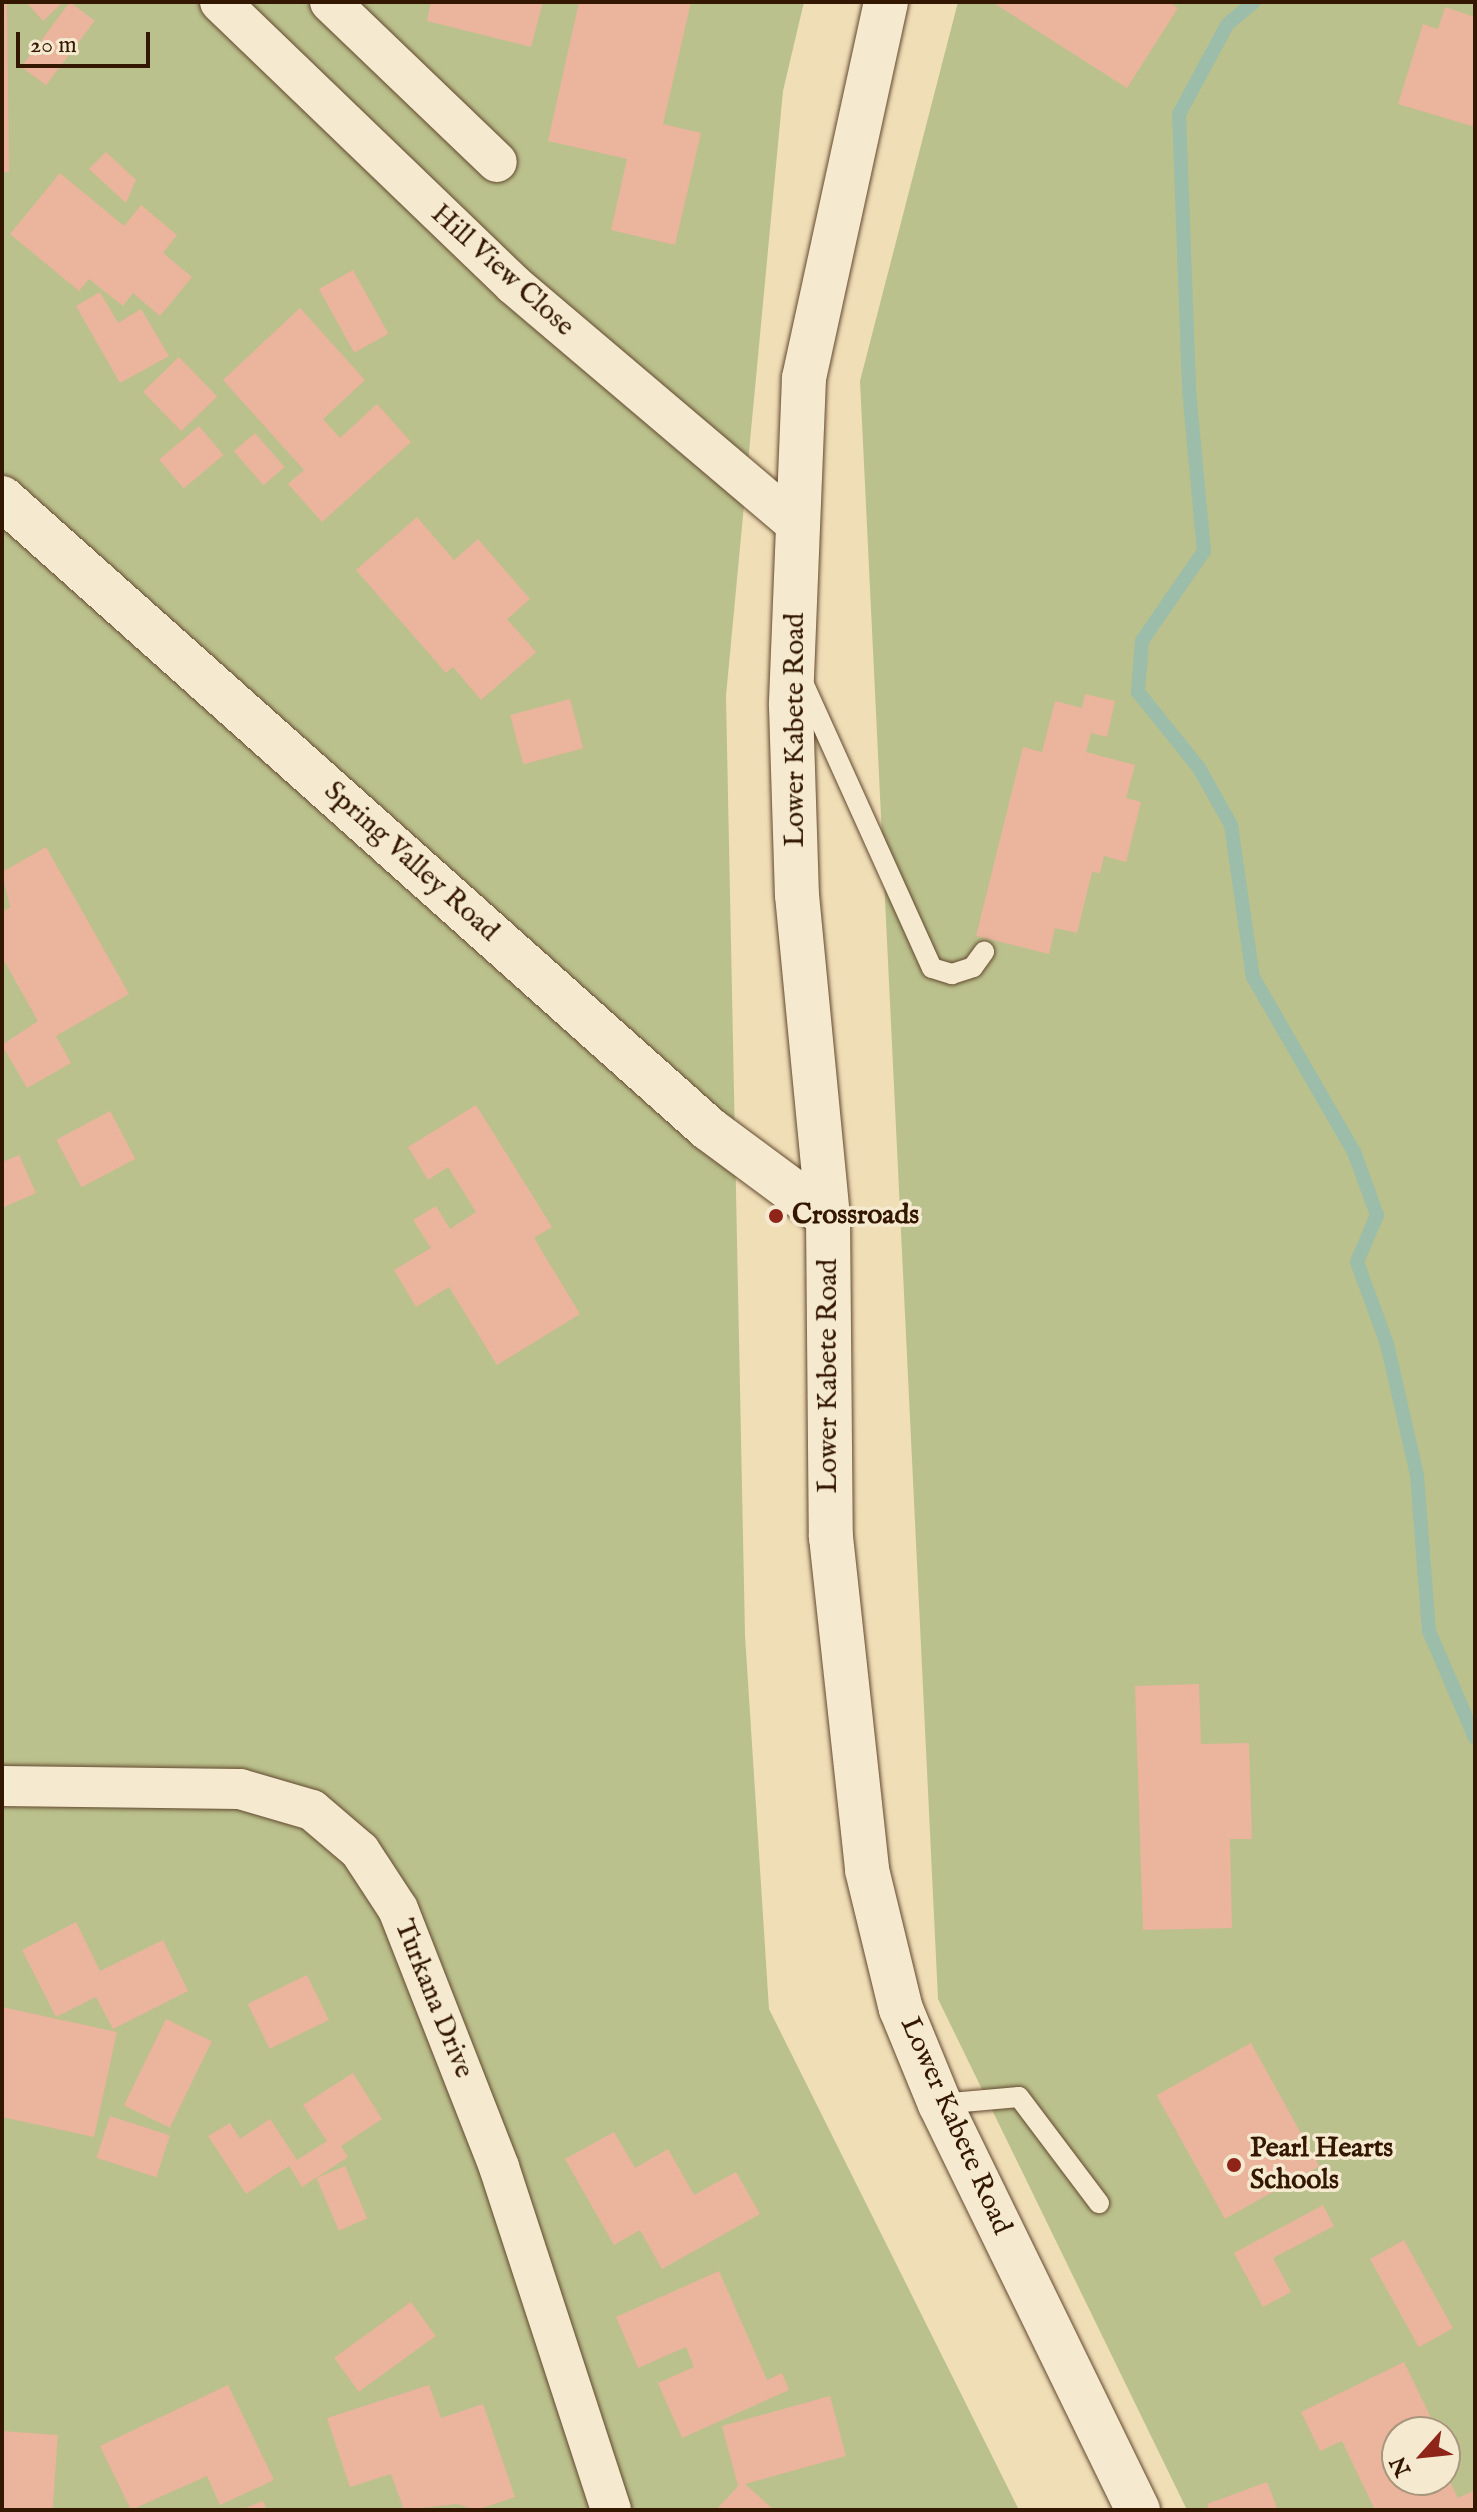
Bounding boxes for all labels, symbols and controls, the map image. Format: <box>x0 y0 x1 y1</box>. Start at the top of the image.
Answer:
scale bar <box>20 16 154 66</box>
text: 20 m <box>30 30 77 61</box>
street label: Hill View Close <box>423 198 581 344</box>
street label: Lower Kabete Road <box>779 613 813 847</box>
street label: Spring Valley Road <box>317 775 505 949</box>
place label: Crossroads <box>792 1199 919 1233</box>
marker: Crossroads <box>767 1207 785 1225</box>
street label: Lower Kabete Road <box>812 1259 846 1493</box>
street label: Turkana Drive <box>386 1915 480 2083</box>
street label: Lower Kabete Road <box>892 2012 1018 2240</box>
place label: Pearl Hearts Schools <box>1250 2132 1393 2198</box>
marker: Pearl Hearts Schools <box>1225 2156 1243 2174</box>
north arrow <box>1381 2416 1461 2496</box>
text: N <box>1385 2451 1418 2481</box>

